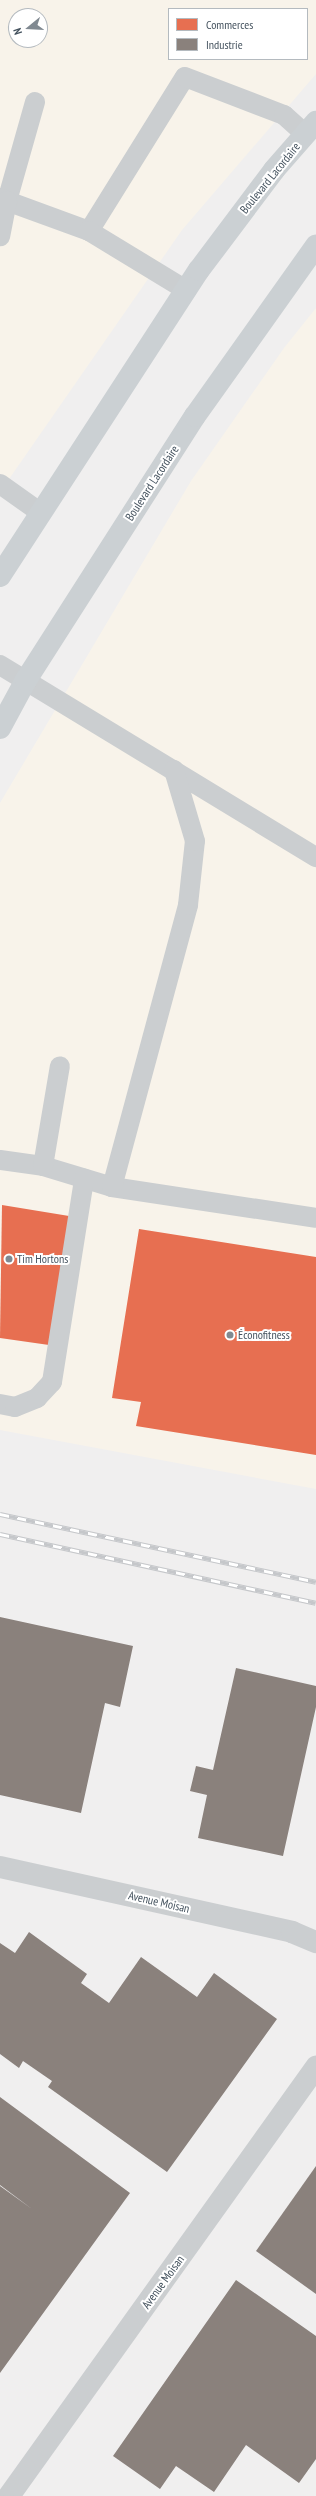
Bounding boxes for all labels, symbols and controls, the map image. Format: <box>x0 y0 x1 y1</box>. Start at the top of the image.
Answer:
north arrow <box>8 8 48 48</box>
legend <box>168 8 308 60</box>
text: Commerces <box>206 17 253 32</box>
text: N <box>10 26 25 36</box>
text: Industrie <box>206 37 243 52</box>
street label: Boulevard Lacordaire <box>237 140 303 216</box>
street label: Boulevard Lacordaire <box>122 443 182 523</box>
place label: Tim Hortons <box>17 1252 68 1266</box>
marker: Tim Hortons <box>4 1254 14 1264</box>
place label: Éconofitness <box>238 1328 290 1342</box>
marker: Éconofitness <box>225 1330 235 1340</box>
street label: Avenue Moisan <box>127 1888 191 1916</box>
street label: Avenue Moisan <box>139 2253 187 2311</box>

